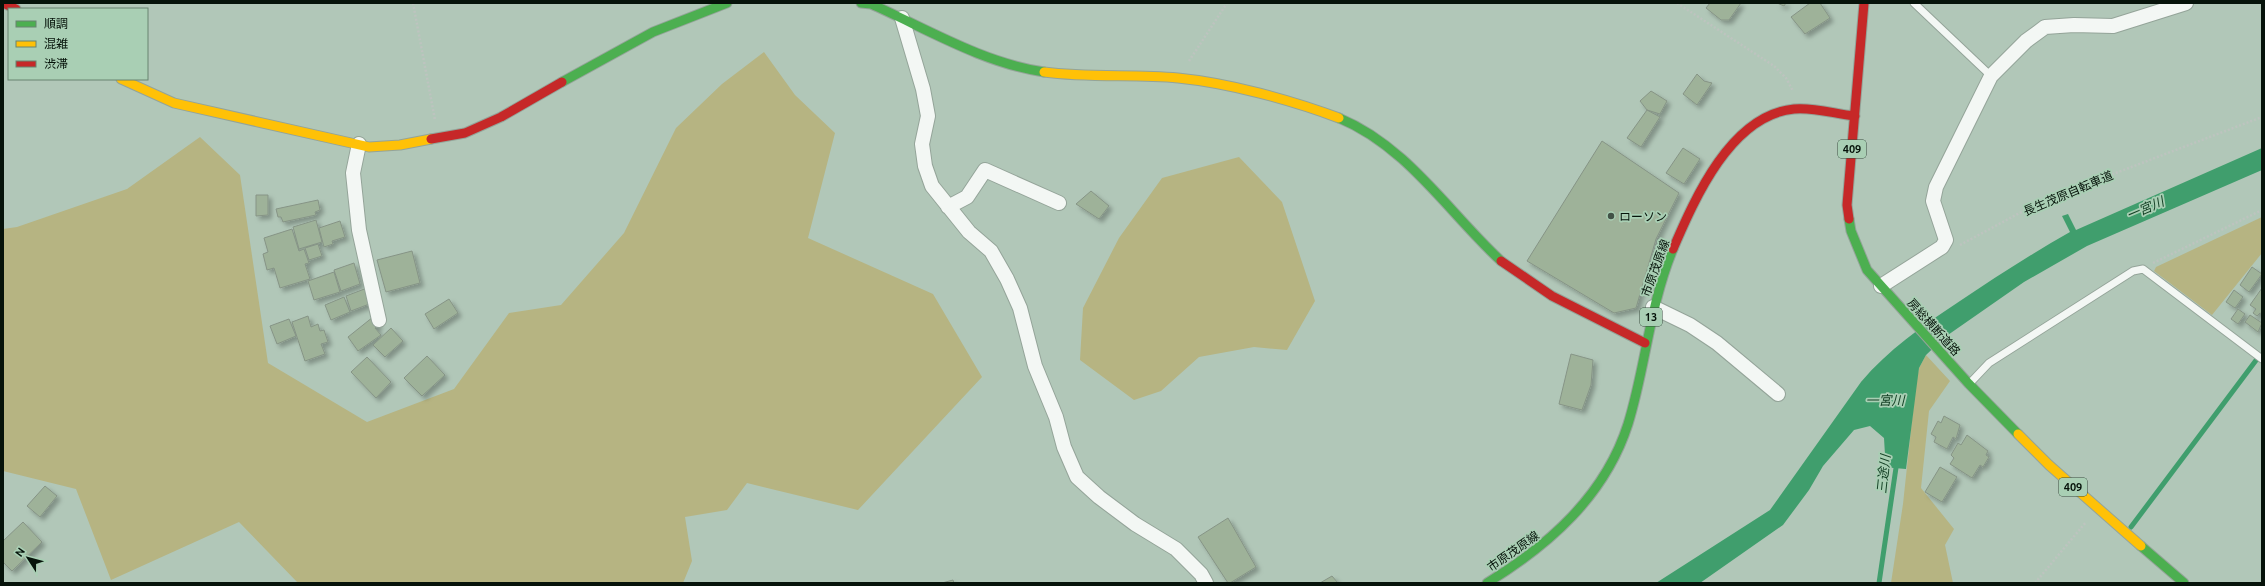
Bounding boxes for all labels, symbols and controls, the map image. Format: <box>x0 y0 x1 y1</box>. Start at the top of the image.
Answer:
legend <box>8 8 148 80</box>
text: 順調 <box>44 17 68 30</box>
text: 混雑 <box>44 37 68 50</box>
text: 渋滞 <box>44 57 68 70</box>
road number: 409 <box>1838 140 1866 158</box>
street label: 長生茂原自転車道 <box>2021 168 2115 218</box>
water label: 一宮川 <box>2124 193 2168 222</box>
place label: ローソン <box>1619 210 1667 223</box>
marker: ローソン <box>1606 211 1616 221</box>
street label: 市原茂原線 <box>1639 238 1671 298</box>
street label: 房総横断道路 <box>1905 296 1963 358</box>
road number: 13 <box>1640 308 1662 326</box>
water label: 一宮川 <box>1865 393 1906 407</box>
water label: 三途川 <box>1874 452 1892 494</box>
road number: 409 <box>2059 478 2087 496</box>
street label: 市原茂原線 <box>1485 528 1541 574</box>
north arrow <box>8 538 48 578</box>
text: N <box>13 545 27 559</box>

